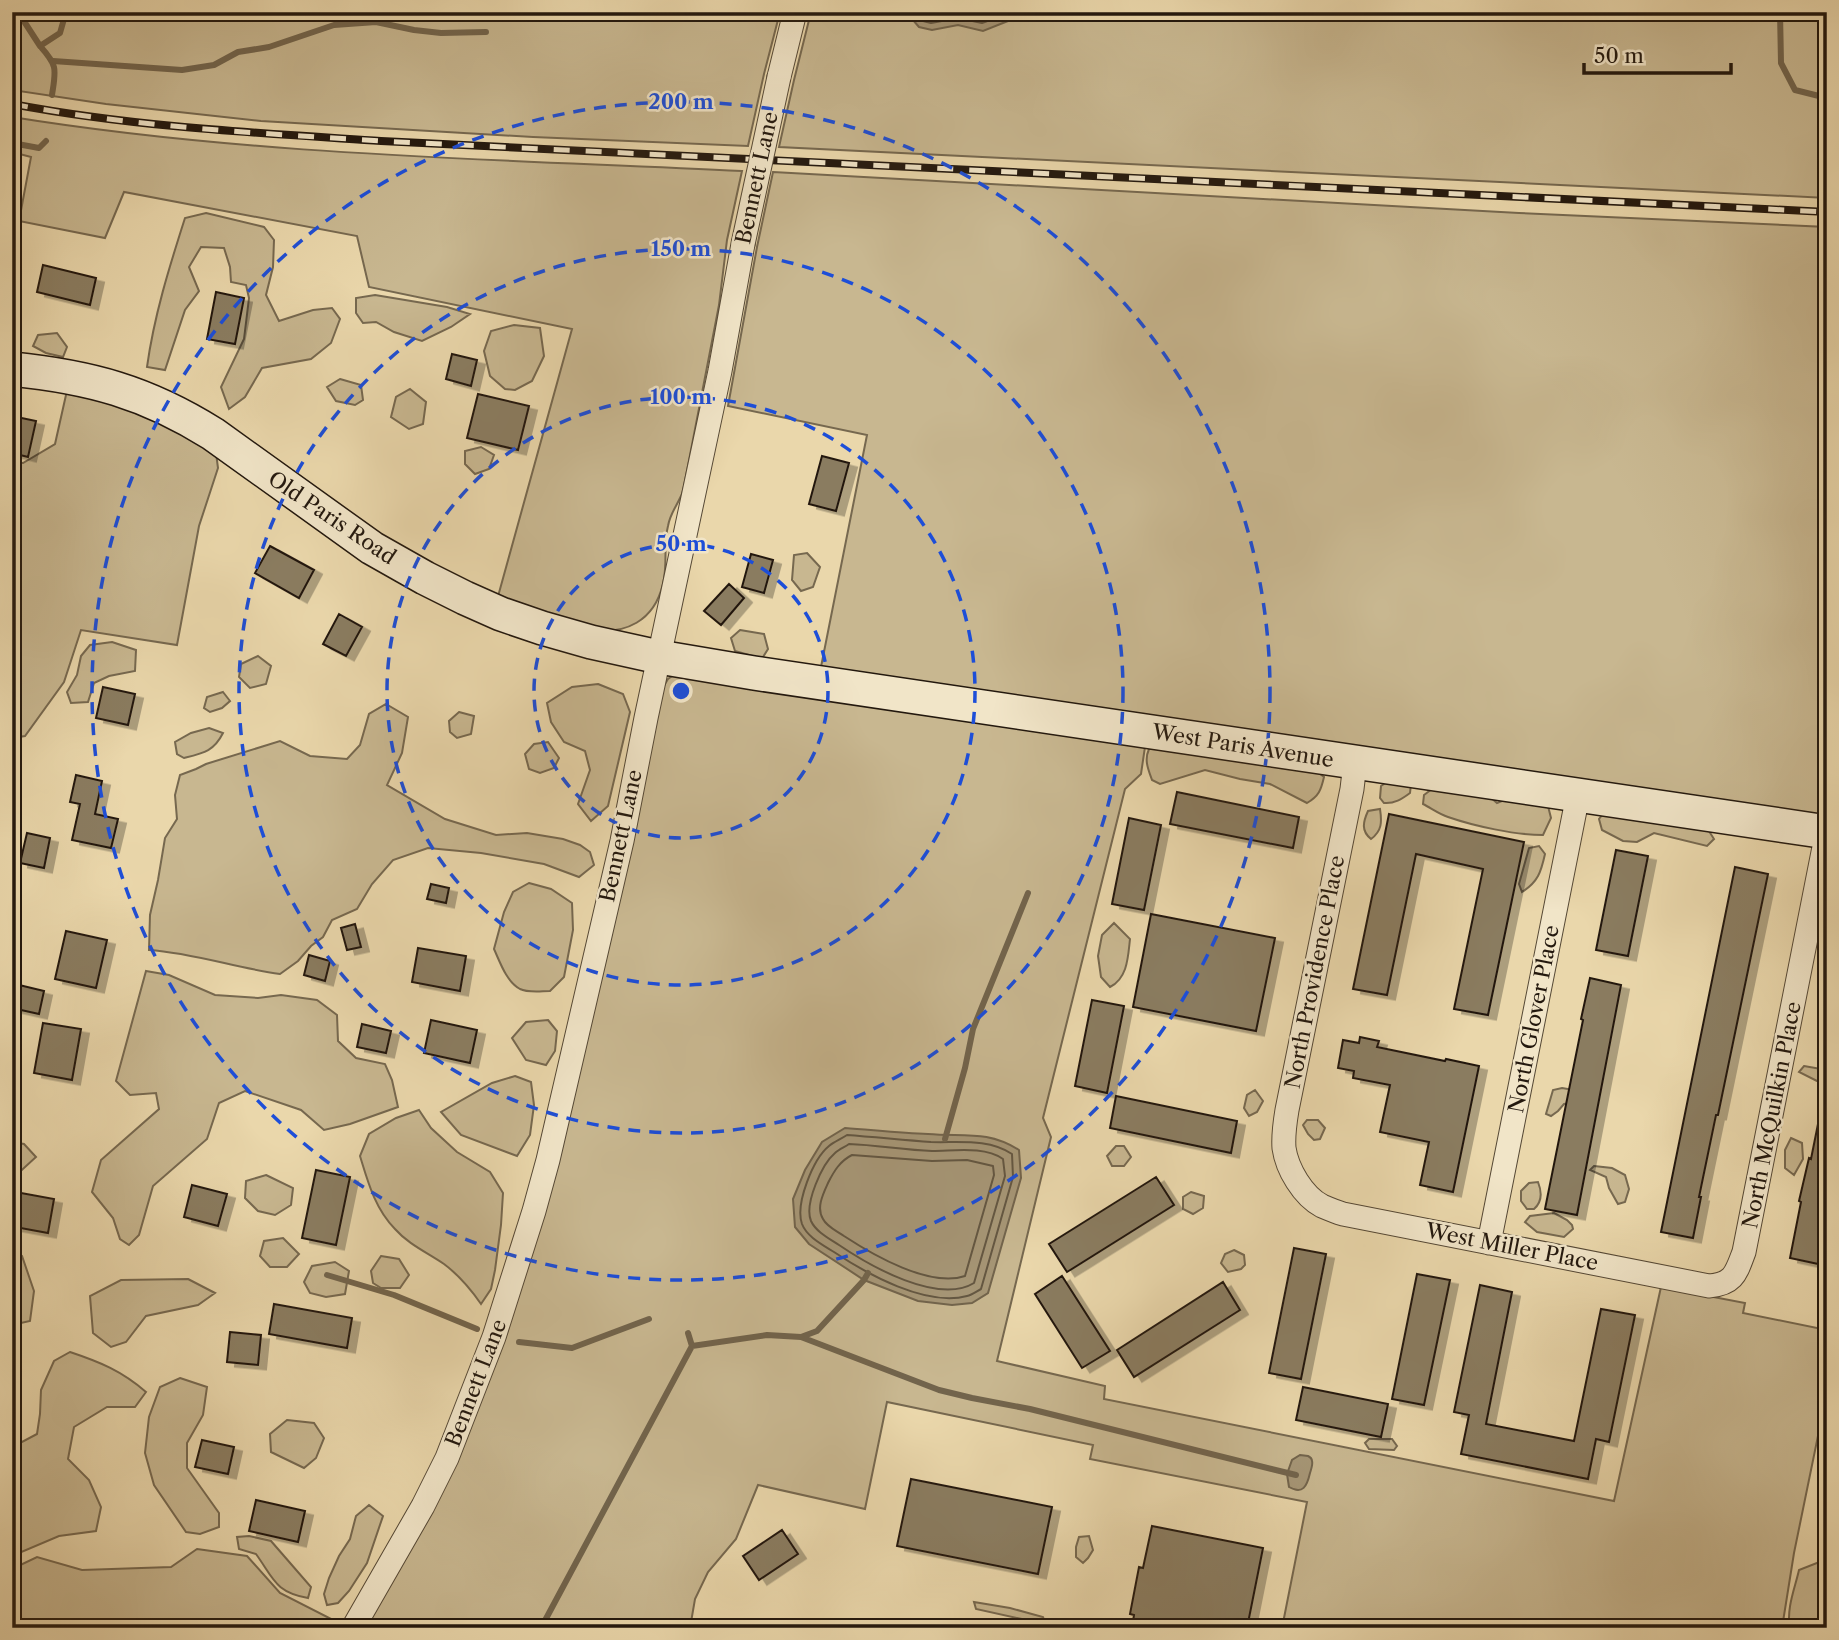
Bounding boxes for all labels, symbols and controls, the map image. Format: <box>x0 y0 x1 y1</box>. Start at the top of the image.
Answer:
scale bar <box>1584 32 1730 76</box>
text: 50 m <box>1594 43 1644 68</box>
text: 200 m <box>648 89 714 114</box>
street label: Bennett Lane <box>730 109 783 246</box>
text: 150 m <box>651 236 711 261</box>
text: 100 m <box>650 384 712 409</box>
street label: Old Paris Road <box>264 466 401 570</box>
text: 50 m <box>655 531 707 556</box>
centre of rings <box>669 679 693 703</box>
street label: West Paris Avenue <box>1150 719 1336 772</box>
street label: Bennett Lane <box>594 767 647 904</box>
street label: North Providence Place <box>1280 853 1349 1091</box>
street label: North Glover Place <box>1503 923 1564 1115</box>
street label: North McQuilkin Place <box>1737 999 1806 1231</box>
street label: West Miller Place <box>1423 1217 1600 1275</box>
street label: Bennett Lane <box>440 1315 511 1450</box>

